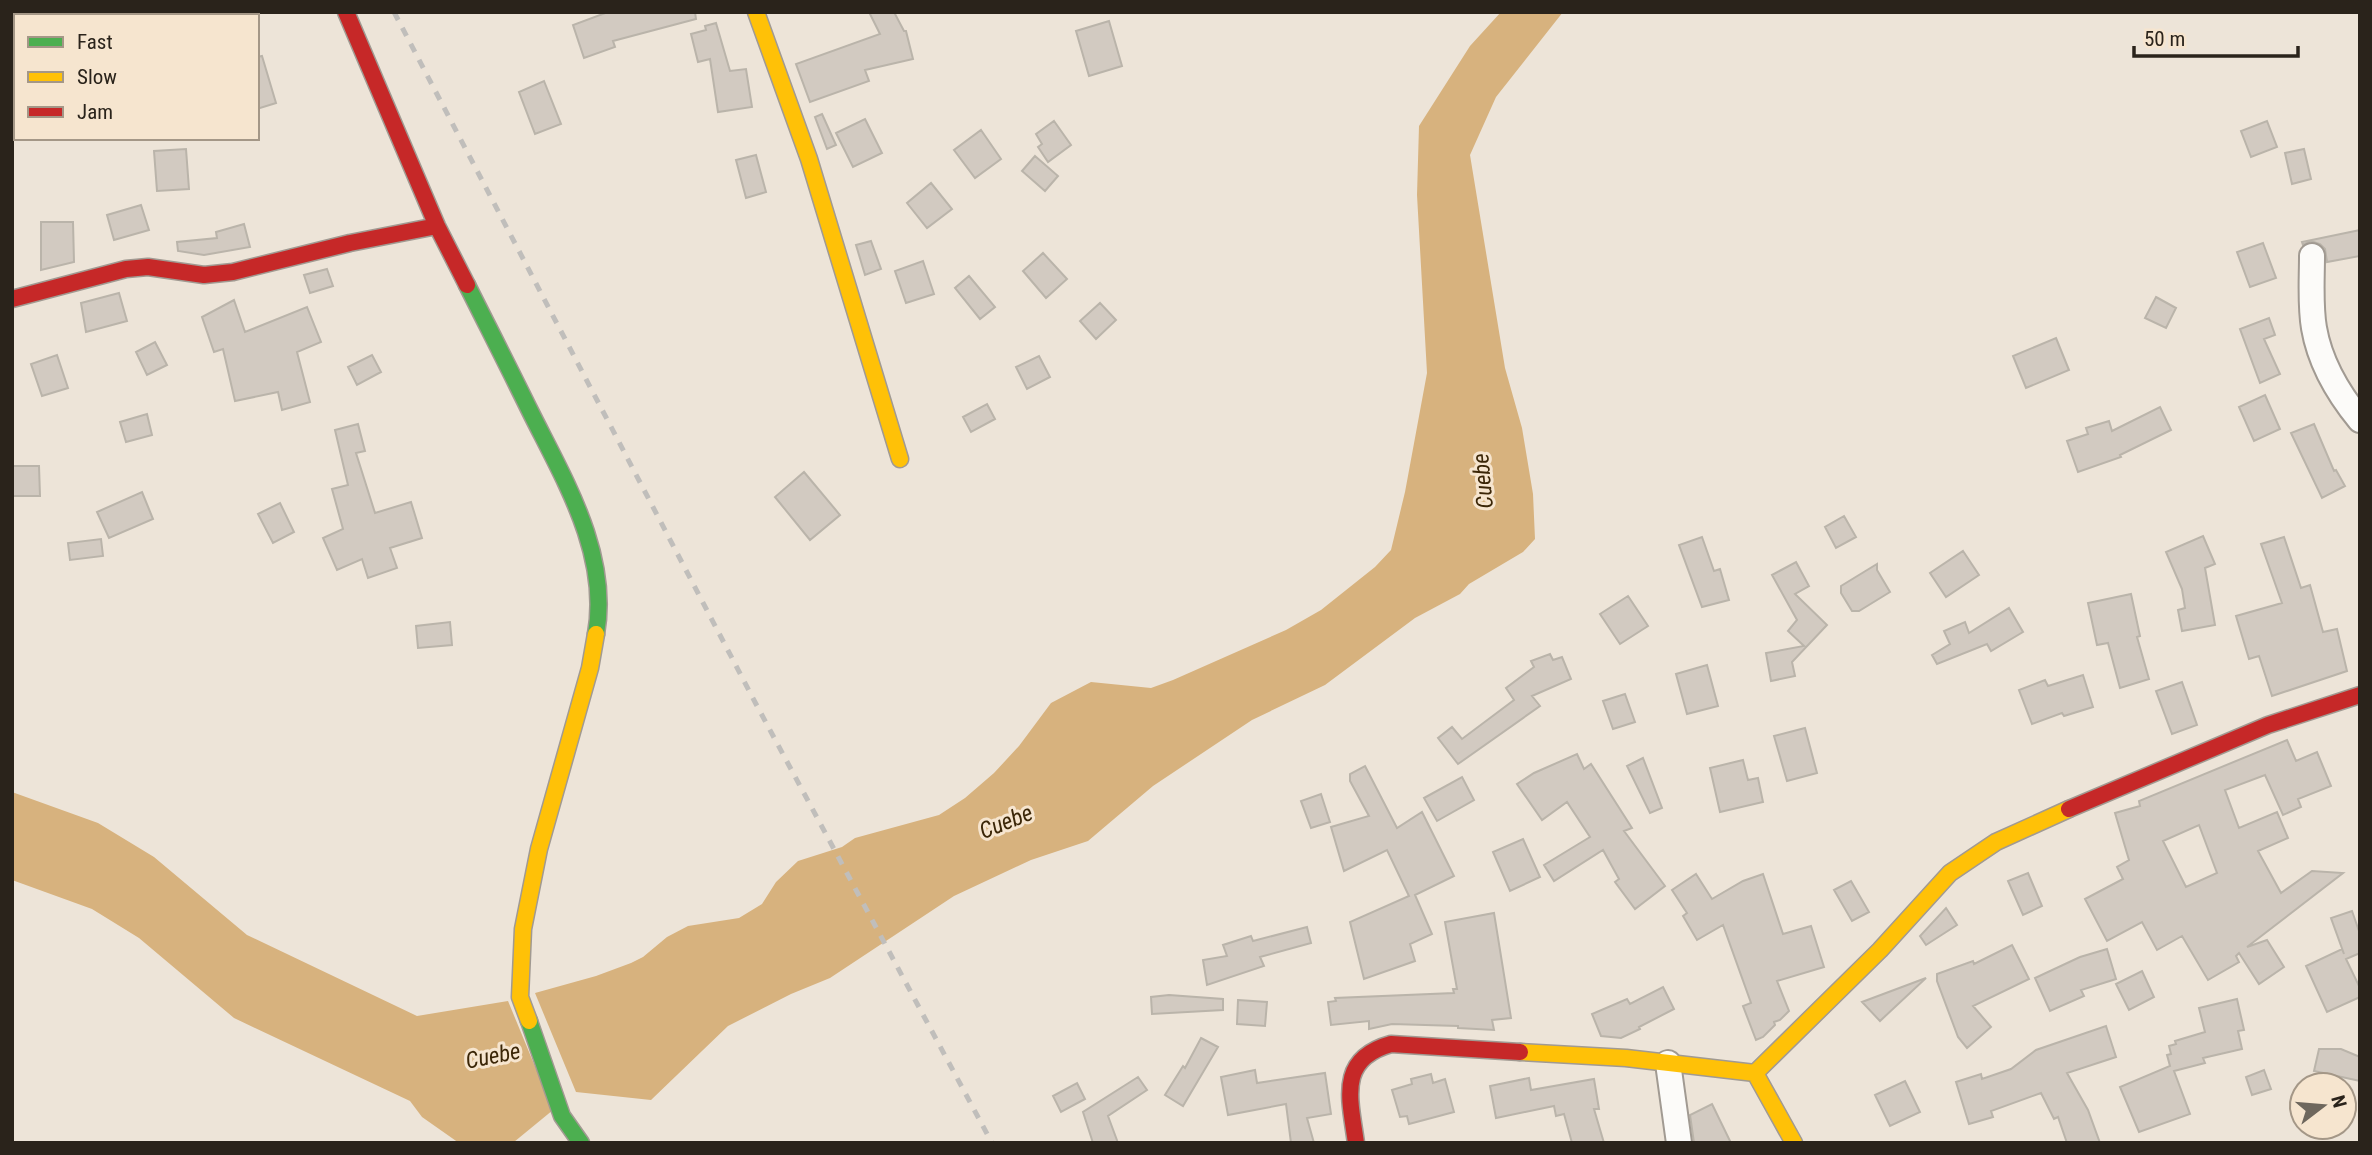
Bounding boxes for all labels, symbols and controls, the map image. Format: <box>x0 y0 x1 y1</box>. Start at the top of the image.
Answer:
legend <box>14 14 259 140</box>
scale bar <box>2134 14 2298 58</box>
text: 50 m <box>2144 27 2185 51</box>
text: Fast <box>77 30 113 54</box>
text: Slow <box>77 65 117 89</box>
text: Jam <box>77 100 113 124</box>
water label: Cuebe <box>1467 452 1499 510</box>
water label: Cuebe <box>975 799 1037 845</box>
water label: Cuebe <box>463 1037 523 1075</box>
north arrow <box>2288 1071 2358 1141</box>
text: N <box>2326 1093 2352 1110</box>

